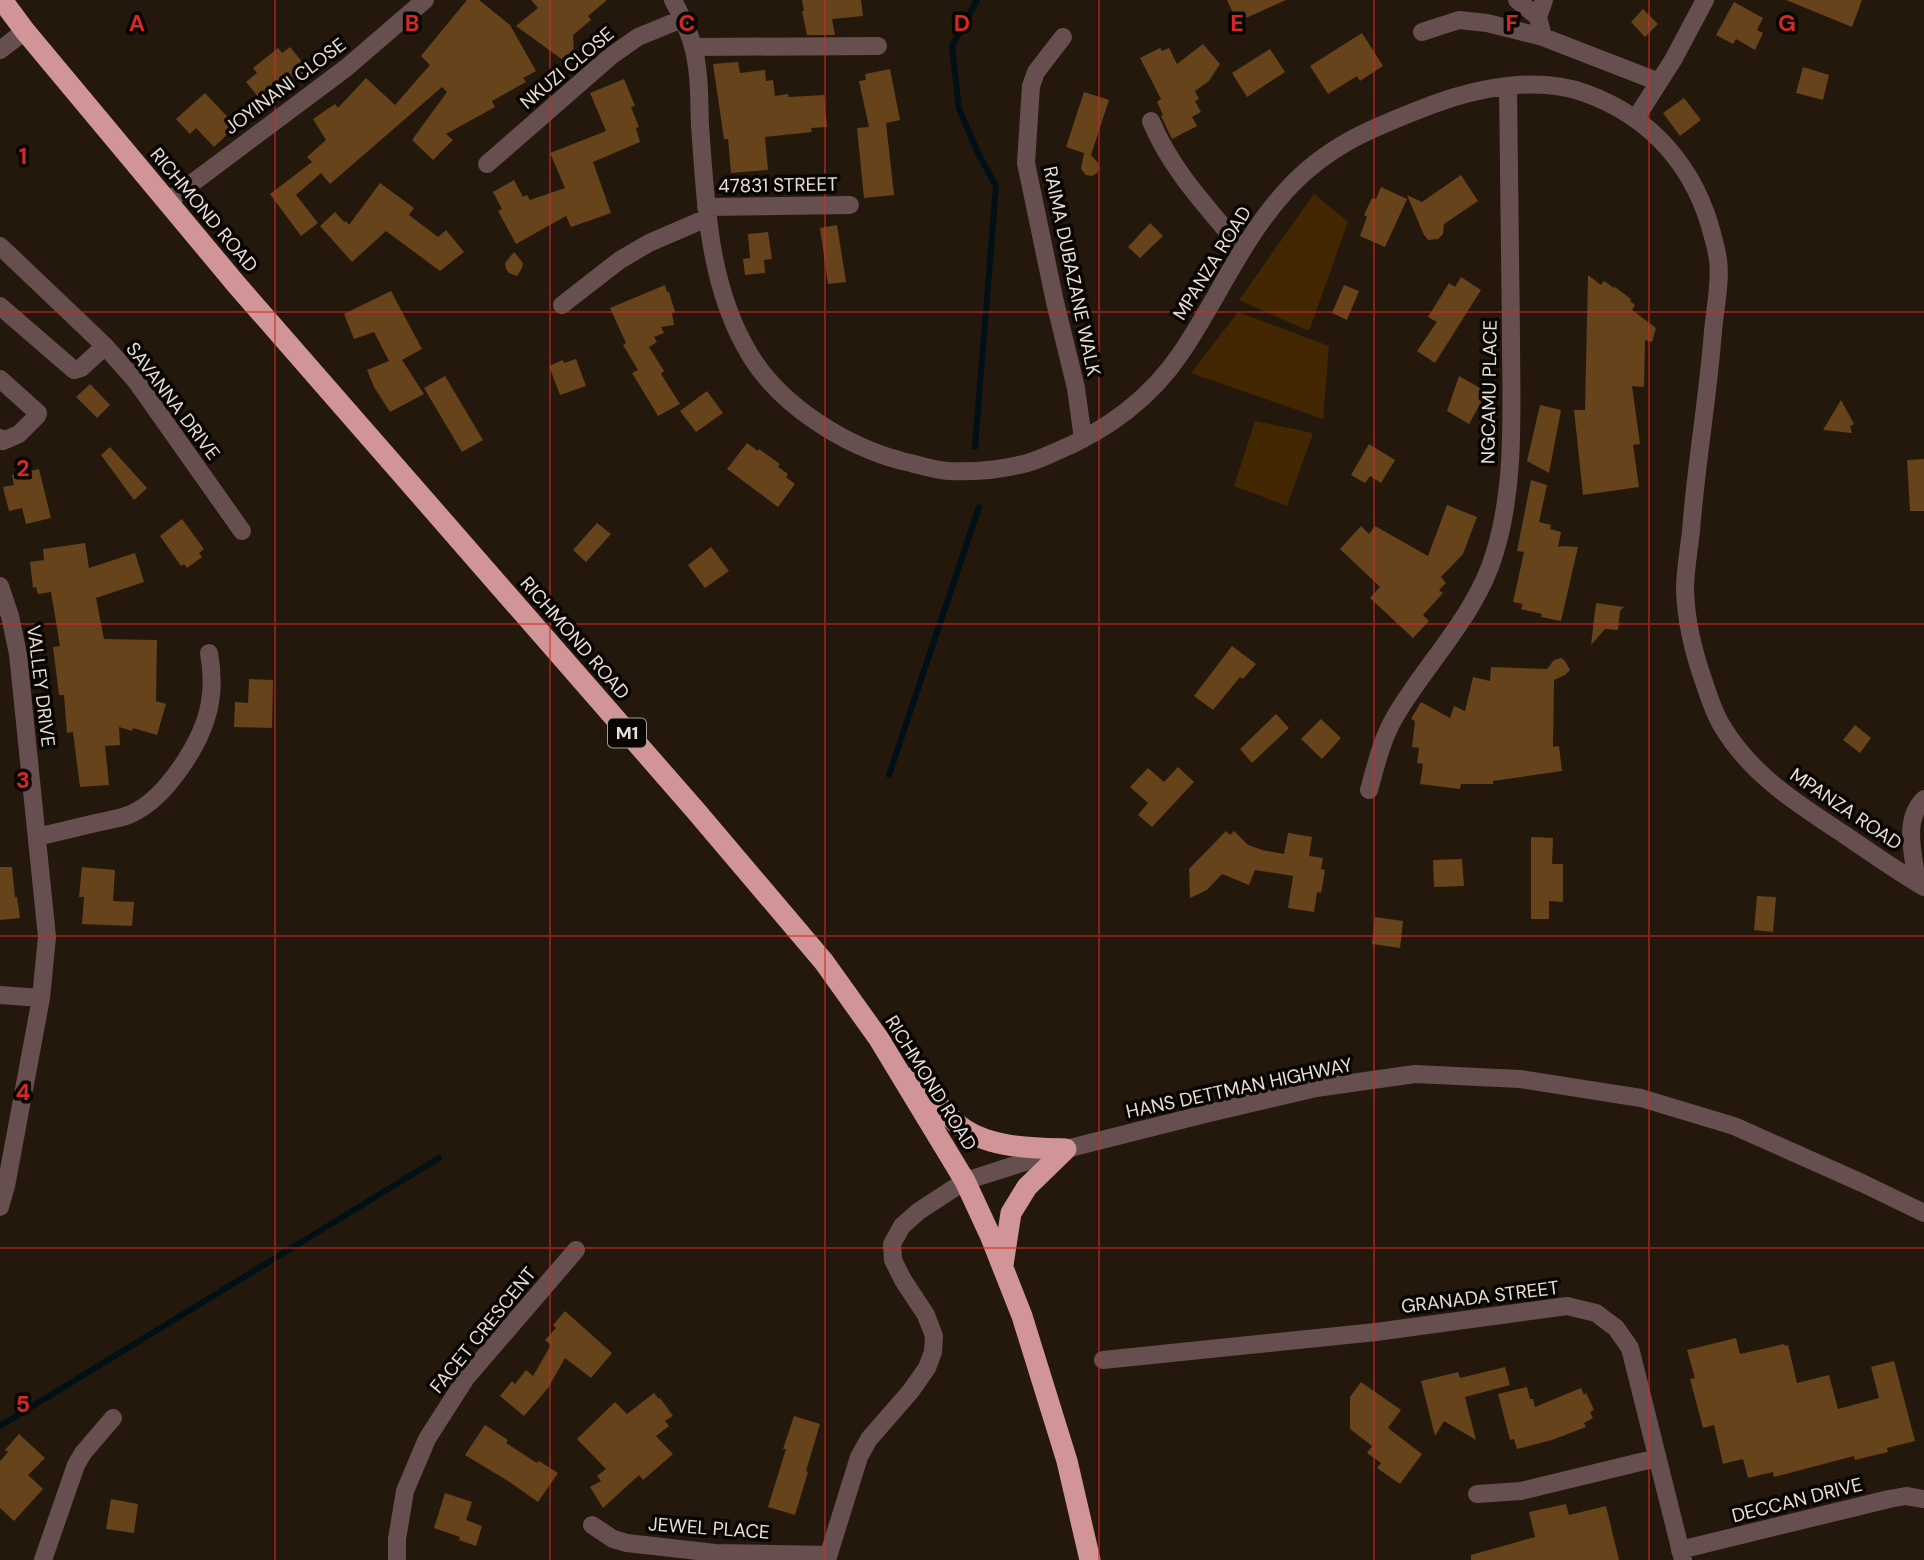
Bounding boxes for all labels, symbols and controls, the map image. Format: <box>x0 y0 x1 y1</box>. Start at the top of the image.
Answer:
text: A <box>129 8 145 38</box>
text: B <box>405 8 419 38</box>
text: C <box>679 8 695 38</box>
text: D <box>954 8 970 38</box>
text: E <box>1230 8 1244 38</box>
text: F <box>1506 8 1519 38</box>
text: G <box>1778 8 1796 38</box>
street label: NKUZI CLOSE <box>515 21 619 115</box>
street label: JOYINANI CLOSE <box>219 32 351 140</box>
text: 1 <box>19 141 27 171</box>
street label: RICHMOND ROAD <box>145 143 263 277</box>
street label: RAIMA DUBAZANE WALK <box>1038 164 1106 378</box>
street label: 47831 STREET <box>718 171 838 199</box>
street label: MPANZA ROAD <box>1167 201 1257 325</box>
street label: NGCAMU PLACE <box>1475 320 1503 464</box>
street label: SAVANNA DRIVE <box>120 337 226 465</box>
text: 2 <box>16 453 30 483</box>
street label: RICHMOND ROAD <box>515 571 635 705</box>
street label: VALLEY DRIVE <box>21 624 61 748</box>
road number: M1 <box>608 718 646 748</box>
street label: MPANZA ROAD <box>1785 762 1907 856</box>
text: 3 <box>16 765 30 795</box>
street label: RICHMOND ROAD <box>879 1011 983 1155</box>
street label: HANS DETTMAN HIGHWAY <box>1124 1052 1354 1124</box>
text: 4 <box>16 1077 31 1107</box>
street label: FACET CRESCENT <box>424 1261 542 1398</box>
street label: GRANADA STREET <box>1400 1275 1561 1319</box>
text: 5 <box>16 1389 30 1419</box>
street label: DECCAN DRIVE <box>1729 1472 1865 1528</box>
street label: JEWEL PLACE <box>647 1511 771 1545</box>

